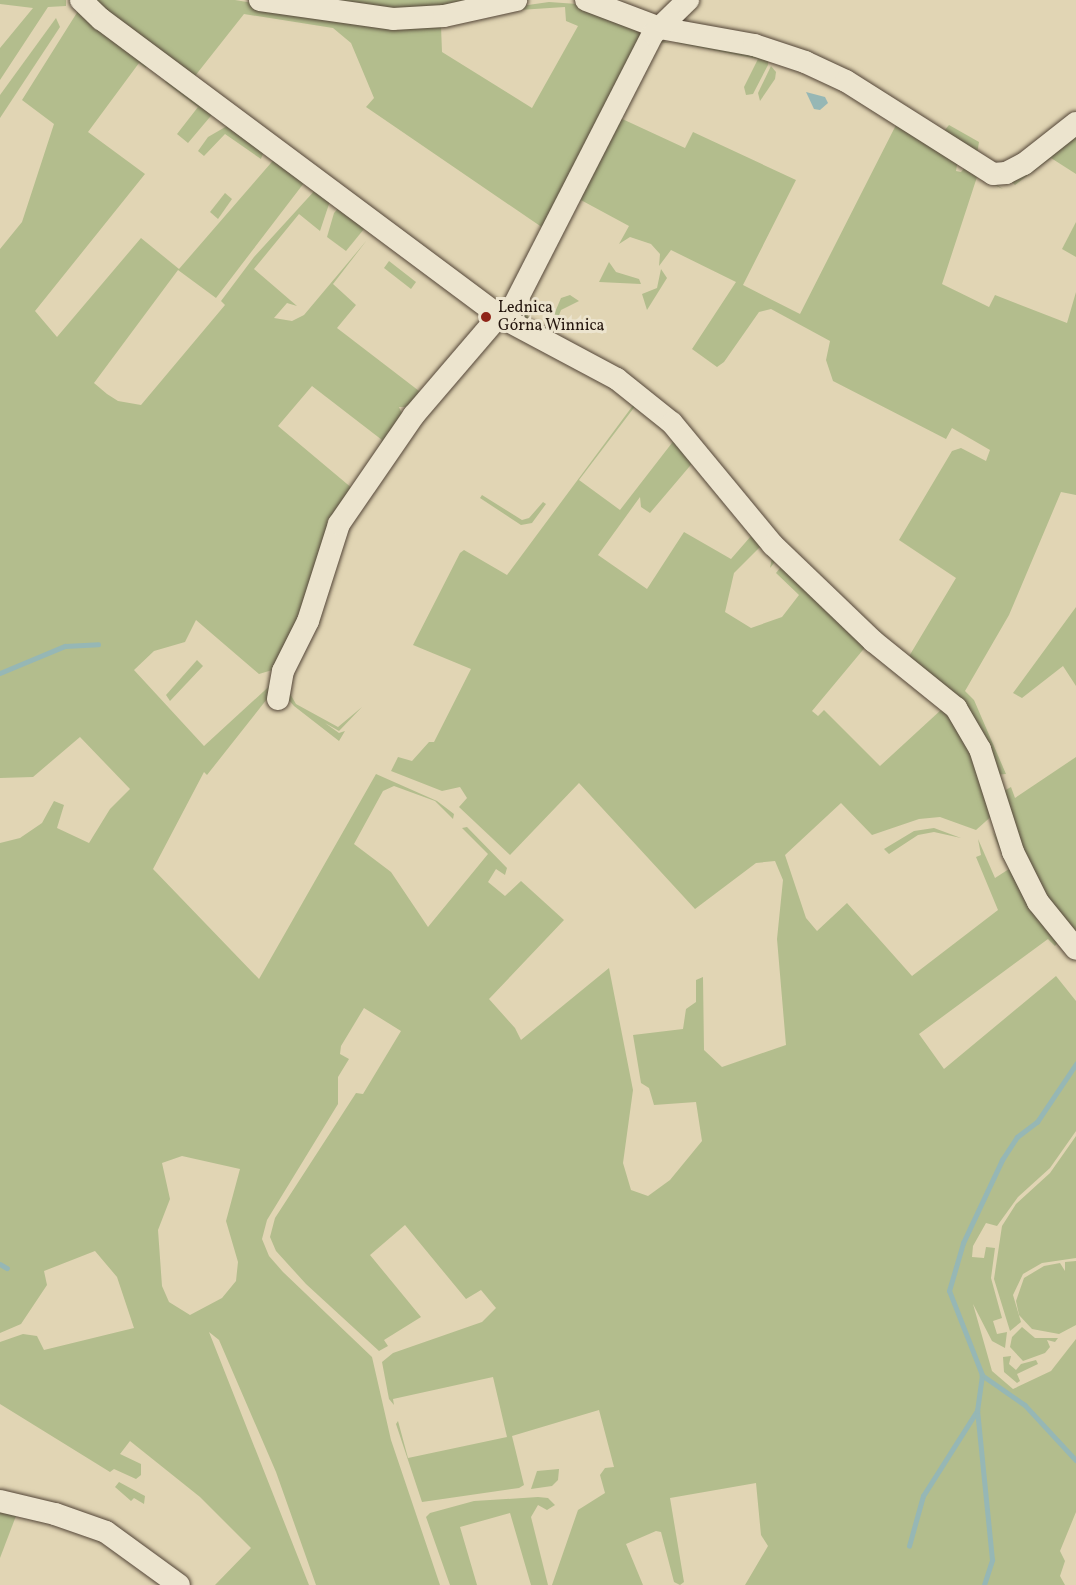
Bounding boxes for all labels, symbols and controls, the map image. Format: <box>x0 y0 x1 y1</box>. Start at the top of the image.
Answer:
place label: Lednica Górna Winnica <box>498 298 605 336</box>
marker: Lednica Górna Winnica <box>479 310 493 324</box>

